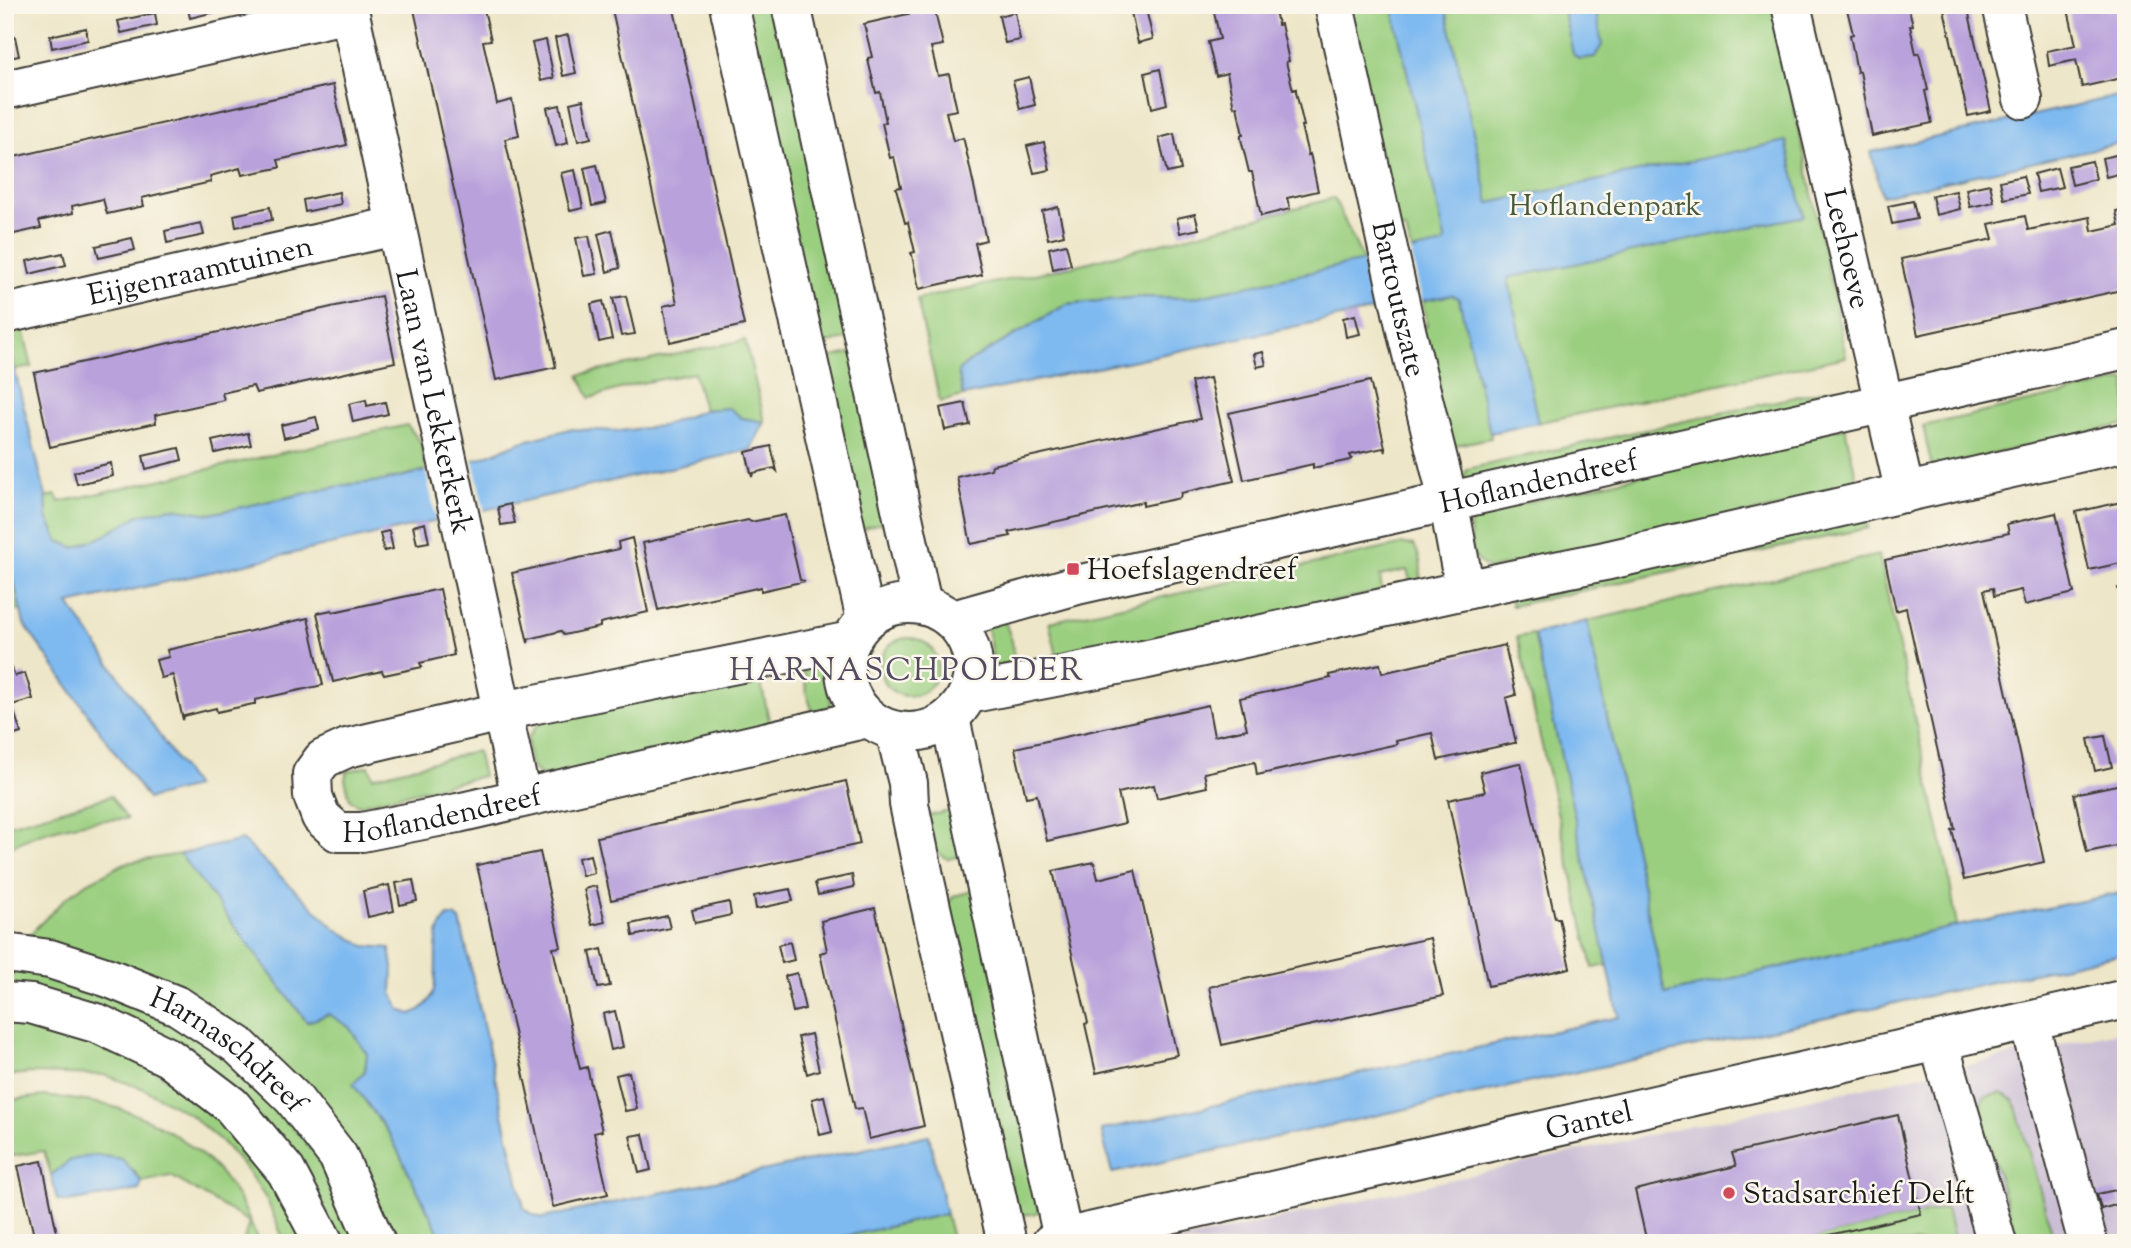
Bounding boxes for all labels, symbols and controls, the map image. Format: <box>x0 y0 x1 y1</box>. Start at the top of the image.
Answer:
street label: Leehoeve <box>1811 185 1880 313</box>
park label: Hoflandenpark <box>1508 186 1702 229</box>
street label: Bartoutszate <box>1359 217 1436 382</box>
street label: Eijgenraamtuinen <box>84 226 318 319</box>
street label: Laan van Lekkerkerk <box>382 266 482 539</box>
street label: Hoflandendreef <box>1436 440 1644 527</box>
place label: Hoefslagendreef <box>1087 550 1299 593</box>
marker: Hoefslagendreef <box>1065 561 1081 577</box>
district label: HARNASCHPOLDER <box>729 649 1085 695</box>
street label: Hoflandendreef <box>343 775 548 856</box>
street label: Harnaschdreef <box>143 978 317 1124</box>
street label: Gantel <box>1542 1092 1637 1153</box>
place label: Stadsarchief Delft <box>1743 1174 1975 1217</box>
marker: Stadsarchief Delft <box>1721 1185 1737 1201</box>

